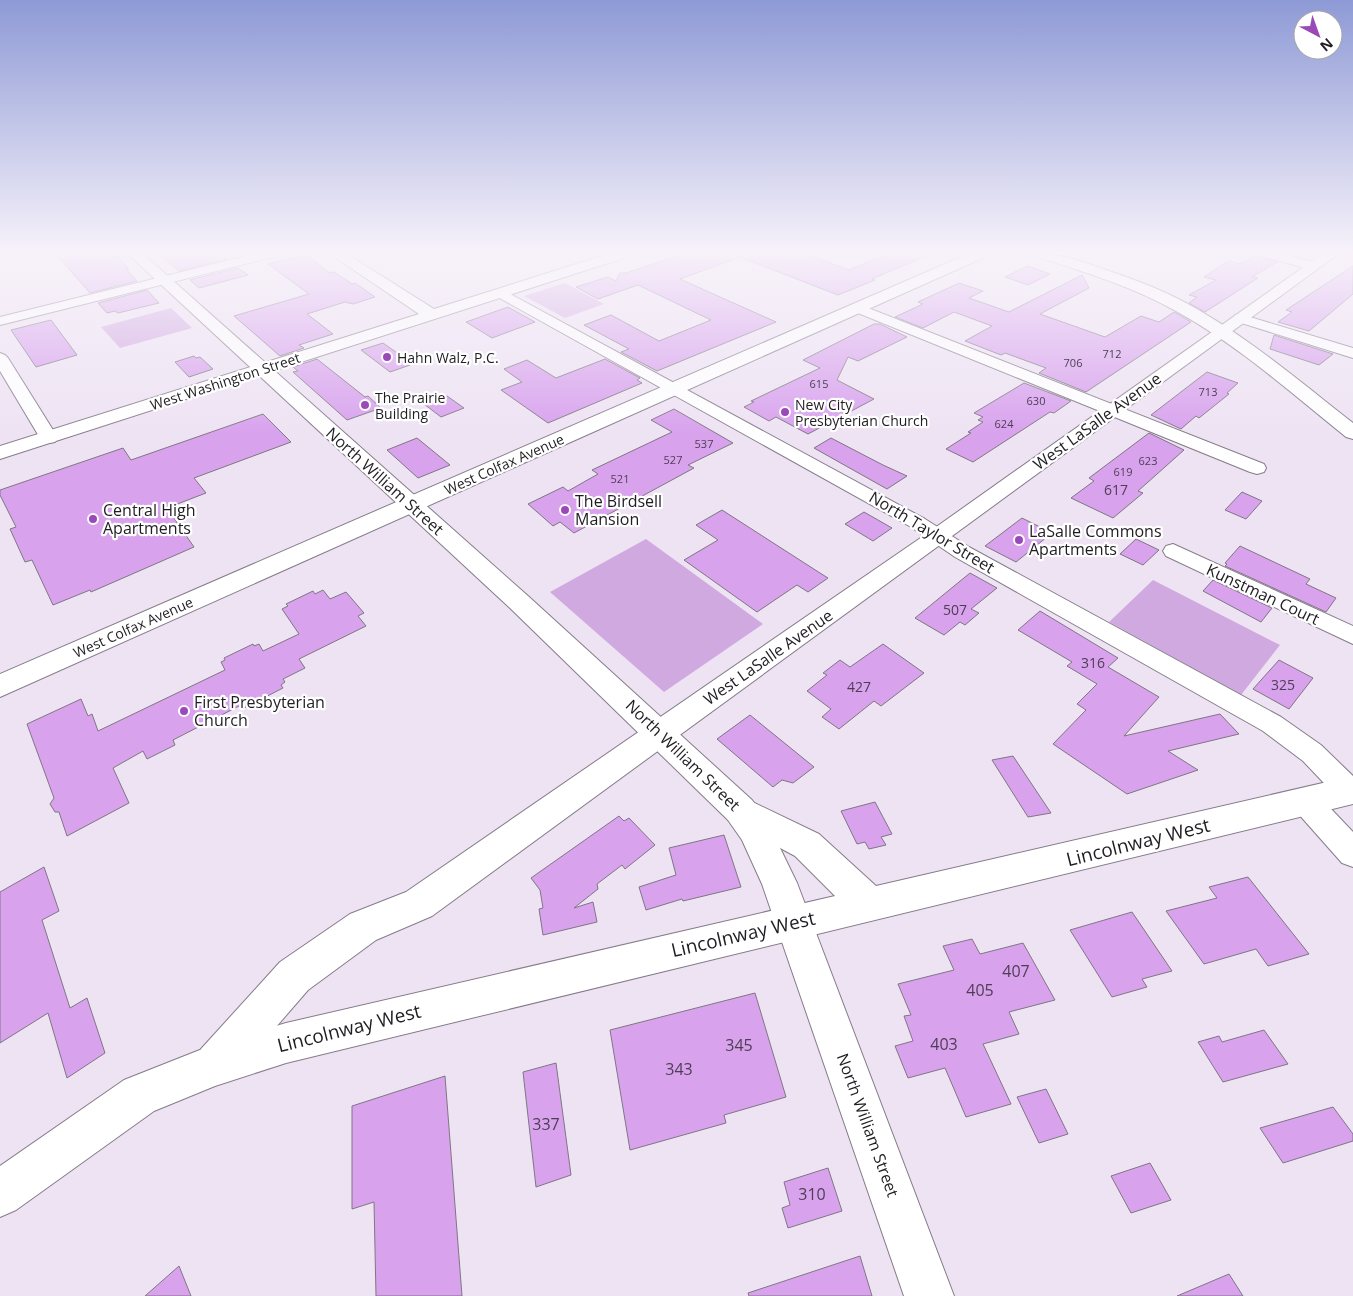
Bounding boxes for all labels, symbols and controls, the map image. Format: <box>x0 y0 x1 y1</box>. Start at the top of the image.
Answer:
north arrow <box>1293 10 1343 60</box>
text: N <box>1316 34 1337 56</box>
house number: 712 <box>1103 346 1121 361</box>
street label: West Washington Street <box>148 348 302 414</box>
place label: Hahn Walz, P.C. <box>397 348 499 367</box>
marker: Hahn Walz, P.C. <box>381 351 393 363</box>
house number: 706 <box>1064 355 1082 370</box>
street label: West LaSalle Avenue <box>1029 367 1165 475</box>
house number: 615 <box>810 376 828 391</box>
house number: 713 <box>1199 384 1217 399</box>
place label: The Prairie Building <box>375 388 446 423</box>
house number: 630 <box>1027 393 1045 408</box>
place label: New City Presbyterian Church <box>795 395 928 430</box>
marker: The Prairie Building <box>359 399 371 411</box>
marker: New City Presbyterian Church <box>779 406 791 418</box>
house number: 624 <box>995 416 1014 431</box>
street label: North William Street <box>321 422 449 540</box>
street label: West Colfax Avenue <box>441 429 567 499</box>
house number: 537 <box>695 436 713 451</box>
house number: 527 <box>664 452 682 467</box>
house number: 623 <box>1139 453 1157 468</box>
house number: 619 <box>1114 464 1132 479</box>
house number: 521 <box>611 471 629 486</box>
house number: 617 <box>1104 480 1128 499</box>
street label: North Taylor Street <box>865 486 999 578</box>
place label: The Birdsell Mansion <box>575 490 662 530</box>
place label: Central High Apartments <box>103 499 196 539</box>
marker: The Birdsell Mansion <box>559 504 571 516</box>
marker: Central High Apartments <box>87 513 99 525</box>
place label: LaSalle Commons Apartments <box>1029 520 1162 560</box>
marker: LaSalle Commons Apartments <box>1013 534 1025 546</box>
street label: Kunstman Court <box>1203 558 1323 630</box>
street label: West Colfax Avenue <box>70 592 196 662</box>
house number: 507 <box>943 600 967 619</box>
street label: West LaSalle Avenue <box>699 604 837 710</box>
house number: 316 <box>1081 653 1105 672</box>
house number: 325 <box>1271 675 1295 694</box>
house number: 427 <box>847 677 871 696</box>
place label: First Presbyterian Church <box>194 691 325 731</box>
street label: North William Street <box>621 695 745 816</box>
marker: First Presbyterian Church <box>178 705 190 717</box>
street label: Lincolnway West <box>1063 812 1213 872</box>
street label: Lincolnway West <box>668 905 818 963</box>
house number: 407 <box>1002 960 1030 982</box>
house number: 405 <box>966 979 994 1001</box>
street label: Lincolnway West <box>274 998 424 1058</box>
house number: 403 <box>930 1033 958 1055</box>
house number: 345 <box>725 1034 753 1056</box>
street label: North William Street <box>832 1050 904 1200</box>
house number: 343 <box>665 1058 693 1080</box>
house number: 337 <box>532 1113 560 1135</box>
house number: 310 <box>798 1183 826 1205</box>

